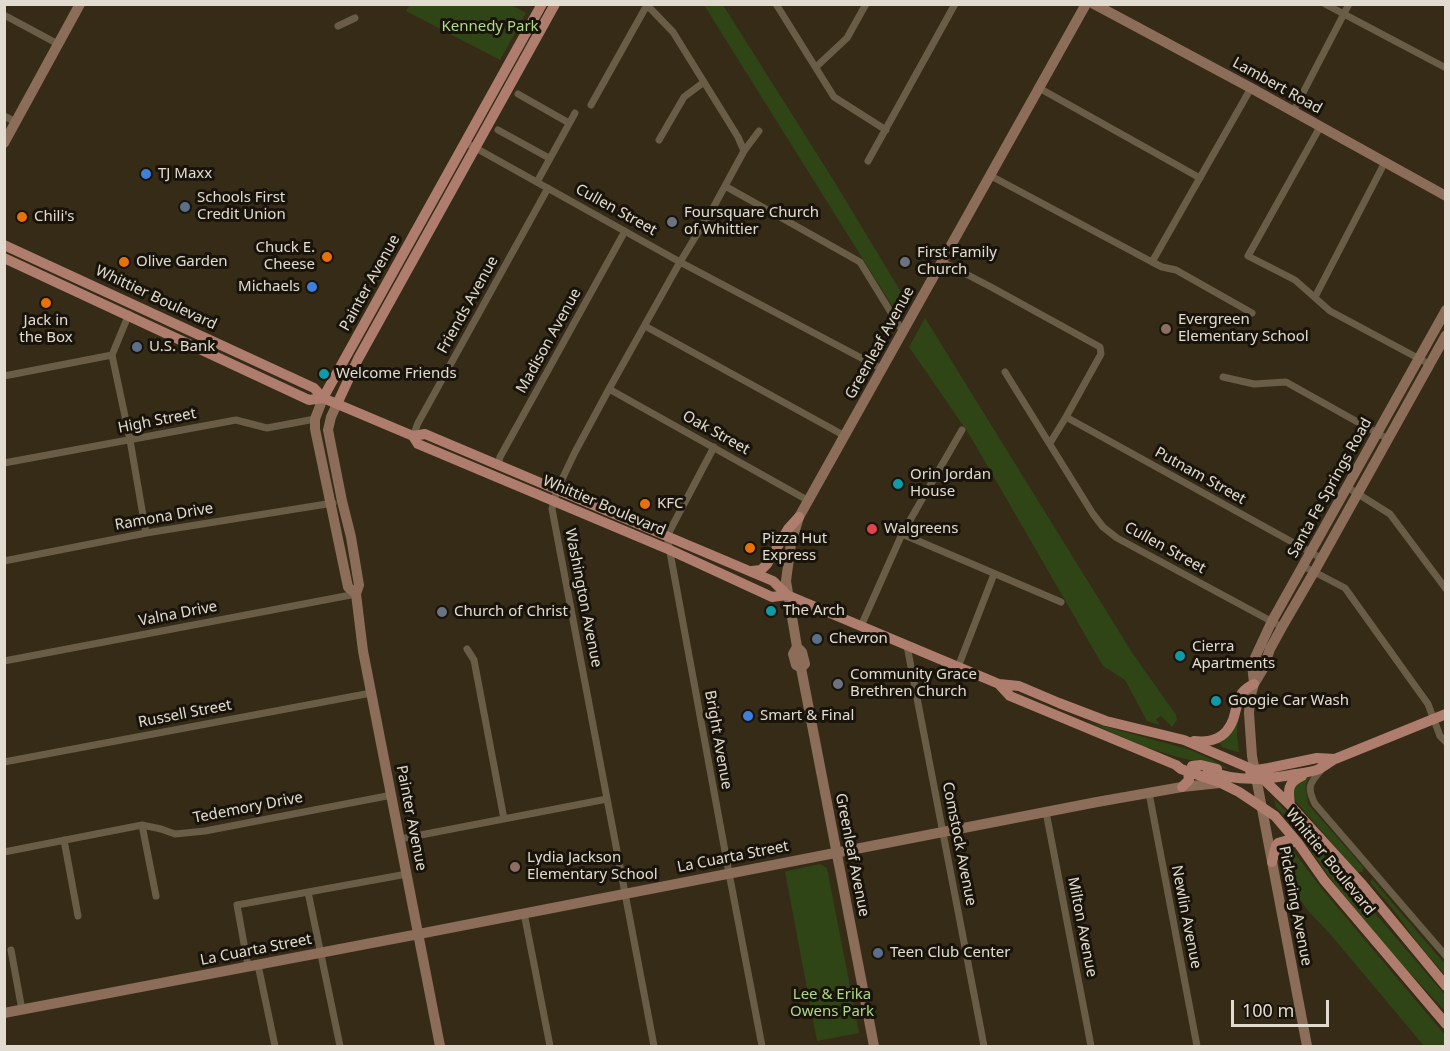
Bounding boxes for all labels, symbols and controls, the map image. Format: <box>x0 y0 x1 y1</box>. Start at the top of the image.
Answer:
park label: Kennedy Park <box>441 18 539 36</box>
street label: Lambert Road <box>1229 54 1325 118</box>
place label: TJ Maxx <box>158 165 212 183</box>
marker: TJ Maxx <box>139 167 153 181</box>
street label: Cullen Street <box>572 180 660 240</box>
place label: Schools First Credit Union <box>197 189 286 224</box>
marker: Schools First Credit Union <box>178 200 192 214</box>
place label: Foursquare Church of Whittier <box>684 204 819 239</box>
place label: Chili's <box>34 208 74 226</box>
marker: Chili's <box>15 210 29 224</box>
marker: Foursquare Church of Whittier <box>665 215 679 229</box>
street label: Painter Avenue <box>336 232 404 334</box>
place label: Chuck E. Cheese <box>256 239 315 274</box>
place label: First Family Church <box>917 244 997 279</box>
marker: Chuck E. Cheese <box>320 250 334 264</box>
place label: Olive Garden <box>136 253 228 271</box>
street label: Friends Avenue <box>434 253 502 357</box>
marker: Olive Garden <box>117 255 131 269</box>
marker: First Family Church <box>898 255 912 269</box>
street label: Whittier Boulevard <box>93 262 219 334</box>
place label: Michaels <box>238 278 300 296</box>
marker: Michaels <box>305 280 319 294</box>
street label: Greenleaf Avenue <box>842 284 918 402</box>
street label: Madison Avenue <box>513 285 585 397</box>
marker: Jack in the Box <box>39 296 53 310</box>
place label: Evergreen Elementary School <box>1178 311 1309 346</box>
place label: Jack in the Box <box>19 312 73 347</box>
marker: Evergreen Elementary School <box>1159 322 1173 336</box>
place label: U.S. Bank <box>149 338 215 356</box>
marker: U.S. Bank <box>130 340 144 354</box>
place label: Welcome Friends <box>336 365 457 383</box>
marker: Welcome Friends <box>317 367 331 381</box>
street label: High Street <box>116 405 198 437</box>
street label: Oak Street <box>679 407 753 459</box>
street label: Santa Fe Springs Road <box>1284 415 1376 561</box>
street label: Putnam Street <box>1151 444 1249 508</box>
place label: Orin Jordan House <box>910 466 991 501</box>
street label: Whittier Boulevard <box>540 472 668 540</box>
marker: Orin Jordan House <box>891 477 905 491</box>
place label: KFC <box>657 495 684 513</box>
marker: KFC <box>638 497 652 511</box>
street label: Ramona Drive <box>113 499 215 535</box>
street label: Cullen Street <box>1121 518 1209 578</box>
place label: Walgreens <box>884 520 958 538</box>
marker: Walgreens <box>865 522 879 536</box>
street label: Washington Avenue <box>561 527 605 669</box>
place label: Pizza Hut Express <box>762 530 827 565</box>
marker: Pizza Hut Express <box>743 541 757 555</box>
street label: Valna Drive <box>137 598 219 630</box>
place label: The Arch <box>783 602 845 620</box>
place label: Church of Christ <box>454 603 568 621</box>
marker: The Arch <box>764 604 778 618</box>
marker: Church of Christ <box>435 605 449 619</box>
place label: Chevron <box>829 630 888 648</box>
marker: Chevron <box>810 632 824 646</box>
place label: Cierra Apartments <box>1192 638 1275 673</box>
marker: Cierra Apartments <box>1173 649 1187 663</box>
place label: Community Grace Brethren Church <box>850 666 977 701</box>
marker: Community Grace Brethren Church <box>831 677 845 691</box>
street label: Bright Avenue <box>700 689 736 791</box>
place label: Googie Car Wash <box>1228 692 1349 710</box>
marker: Googie Car Wash <box>1209 694 1223 708</box>
street label: Russell Street <box>137 696 233 732</box>
place label: Smart & Final <box>760 707 854 725</box>
marker: Smart & Final <box>741 709 755 723</box>
street label: Painter Avenue <box>392 764 430 872</box>
street label: Comstock Avenue <box>938 780 980 908</box>
street label: Tedemory Drive <box>192 789 304 827</box>
street label: Greenleaf Avenue <box>831 792 873 918</box>
street label: Whittier Boulevard <box>1282 805 1378 919</box>
street label: La Cuarta Street <box>676 837 790 877</box>
street label: Pickering Avenue <box>1275 845 1315 967</box>
place label: Lydia Jackson Elementary School <box>527 849 658 884</box>
marker: Lydia Jackson Elementary School <box>508 860 522 874</box>
street label: Newlin Avenue <box>1167 864 1205 970</box>
street label: Milton Avenue <box>1063 875 1101 979</box>
street label: La Cuarta Street <box>199 930 313 970</box>
place label: Teen Club Center <box>890 944 1010 962</box>
marker: Teen Club Center <box>871 946 885 960</box>
park label: Lee & Erika Owens Park <box>790 986 874 1021</box>
scale bar <box>1234 988 1332 1026</box>
text: 100 m <box>1242 998 1294 1022</box>

